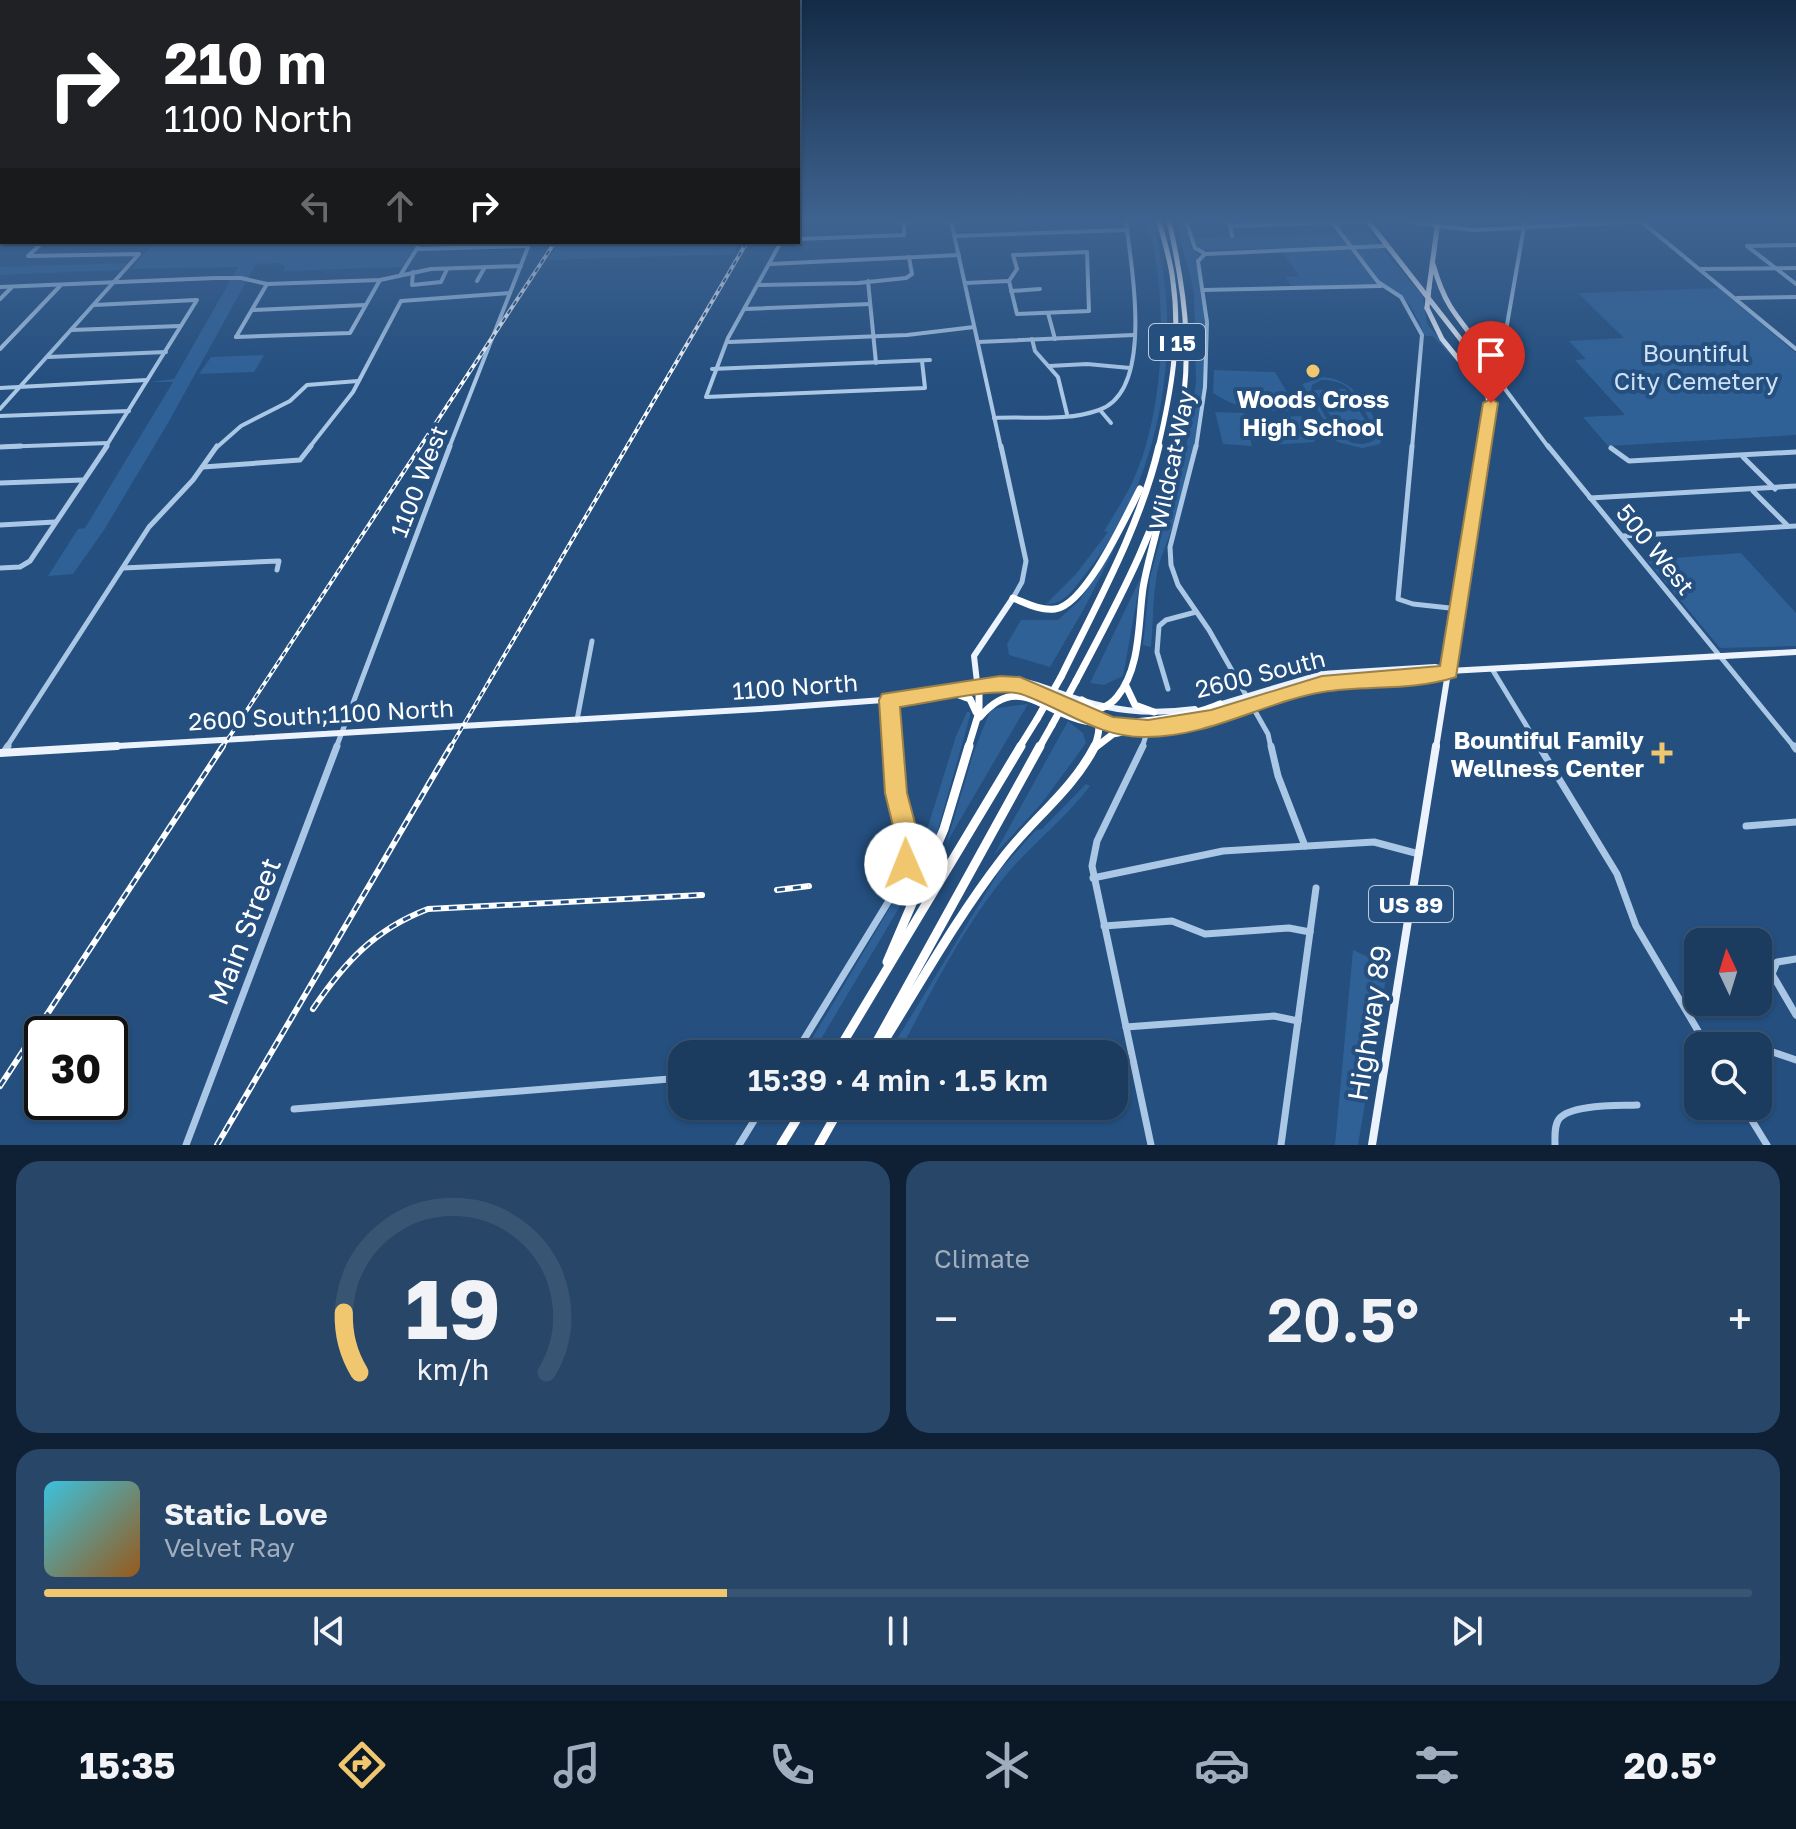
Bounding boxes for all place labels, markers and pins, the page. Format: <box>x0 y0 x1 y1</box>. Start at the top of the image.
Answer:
pin <box>1457 321 1525 403</box>
marker: Woods Cross High School <box>1304 362 1322 380</box>
place label: Woods Cross High School <box>1236 384 1390 441</box>
place label: Bountiful Family Wellness Center <box>1451 725 1645 782</box>
marker: Bountiful Family Wellness Center <box>1651 742 1673 764</box>

